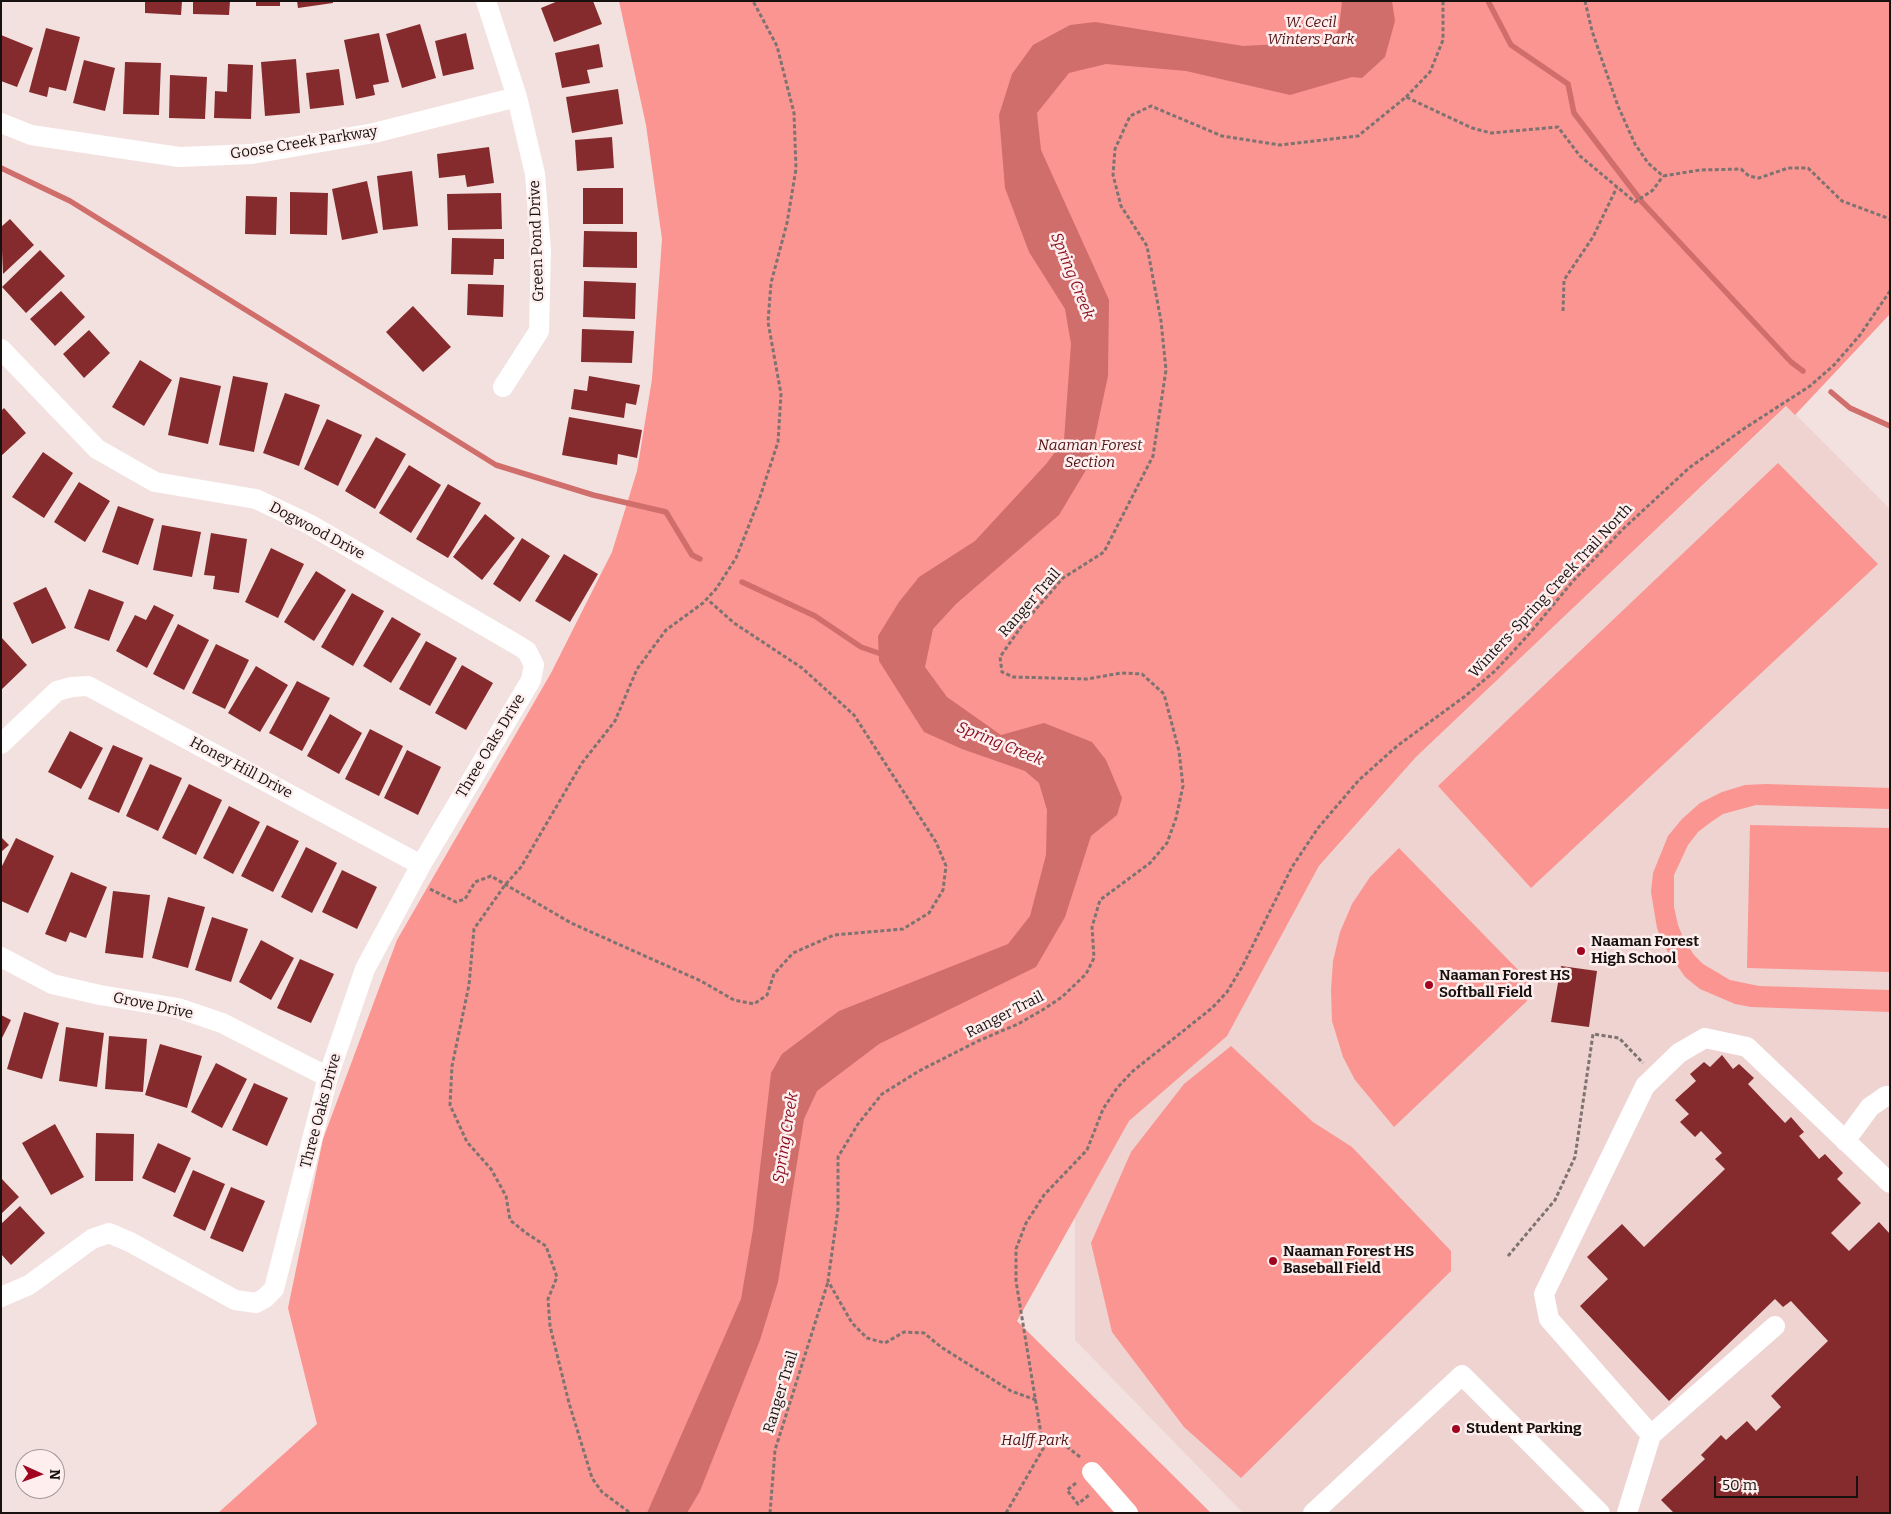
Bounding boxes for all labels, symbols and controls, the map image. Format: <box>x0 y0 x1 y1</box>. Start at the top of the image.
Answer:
park label: W. Cecil Winters Park <box>1267 14 1355 49</box>
street label: Goose Creek Parkway <box>229 122 379 164</box>
street label: Green Pond Drive <box>526 180 548 302</box>
water label: Spring Creek <box>1046 230 1098 322</box>
park label: Naaman Forest Section <box>1038 437 1142 472</box>
street label: Dogwood Drive <box>266 498 368 564</box>
street label: Winters-Spring Creek Trail North <box>1466 500 1636 682</box>
street label: Ranger Trail <box>995 565 1065 641</box>
street label: Three Oaks Drive <box>453 691 529 801</box>
water label: Spring Creek <box>954 718 1046 770</box>
street label: Honey Hill Drive <box>187 733 295 803</box>
place label: Naaman Forest High School <box>1591 933 1699 968</box>
marker: Naaman Forest High School <box>1575 945 1587 957</box>
place label: Naaman Forest HS Softball Field <box>1439 967 1570 1002</box>
marker: Naaman Forest HS Softball Field <box>1423 979 1435 991</box>
street label: Ranger Trail <box>963 988 1047 1042</box>
street label: Grove Drive <box>111 989 195 1023</box>
street label: Three Oaks Drive <box>297 1052 345 1170</box>
water label: Spring Creek <box>769 1091 803 1185</box>
place label: Naaman Forest HS Baseball Field <box>1283 1243 1414 1278</box>
marker: Naaman Forest HS Baseball Field <box>1267 1255 1279 1267</box>
street label: Ranger Trail <box>760 1349 802 1435</box>
place label: Student Parking <box>1466 1420 1582 1438</box>
marker: Student Parking <box>1450 1423 1462 1435</box>
park label: Halff Park <box>1001 1432 1069 1450</box>
north arrow <box>15 1449 65 1499</box>
scale bar <box>1716 1466 1860 1498</box>
text: N <box>46 1469 63 1480</box>
text: 50 m <box>1722 1476 1757 1494</box>

